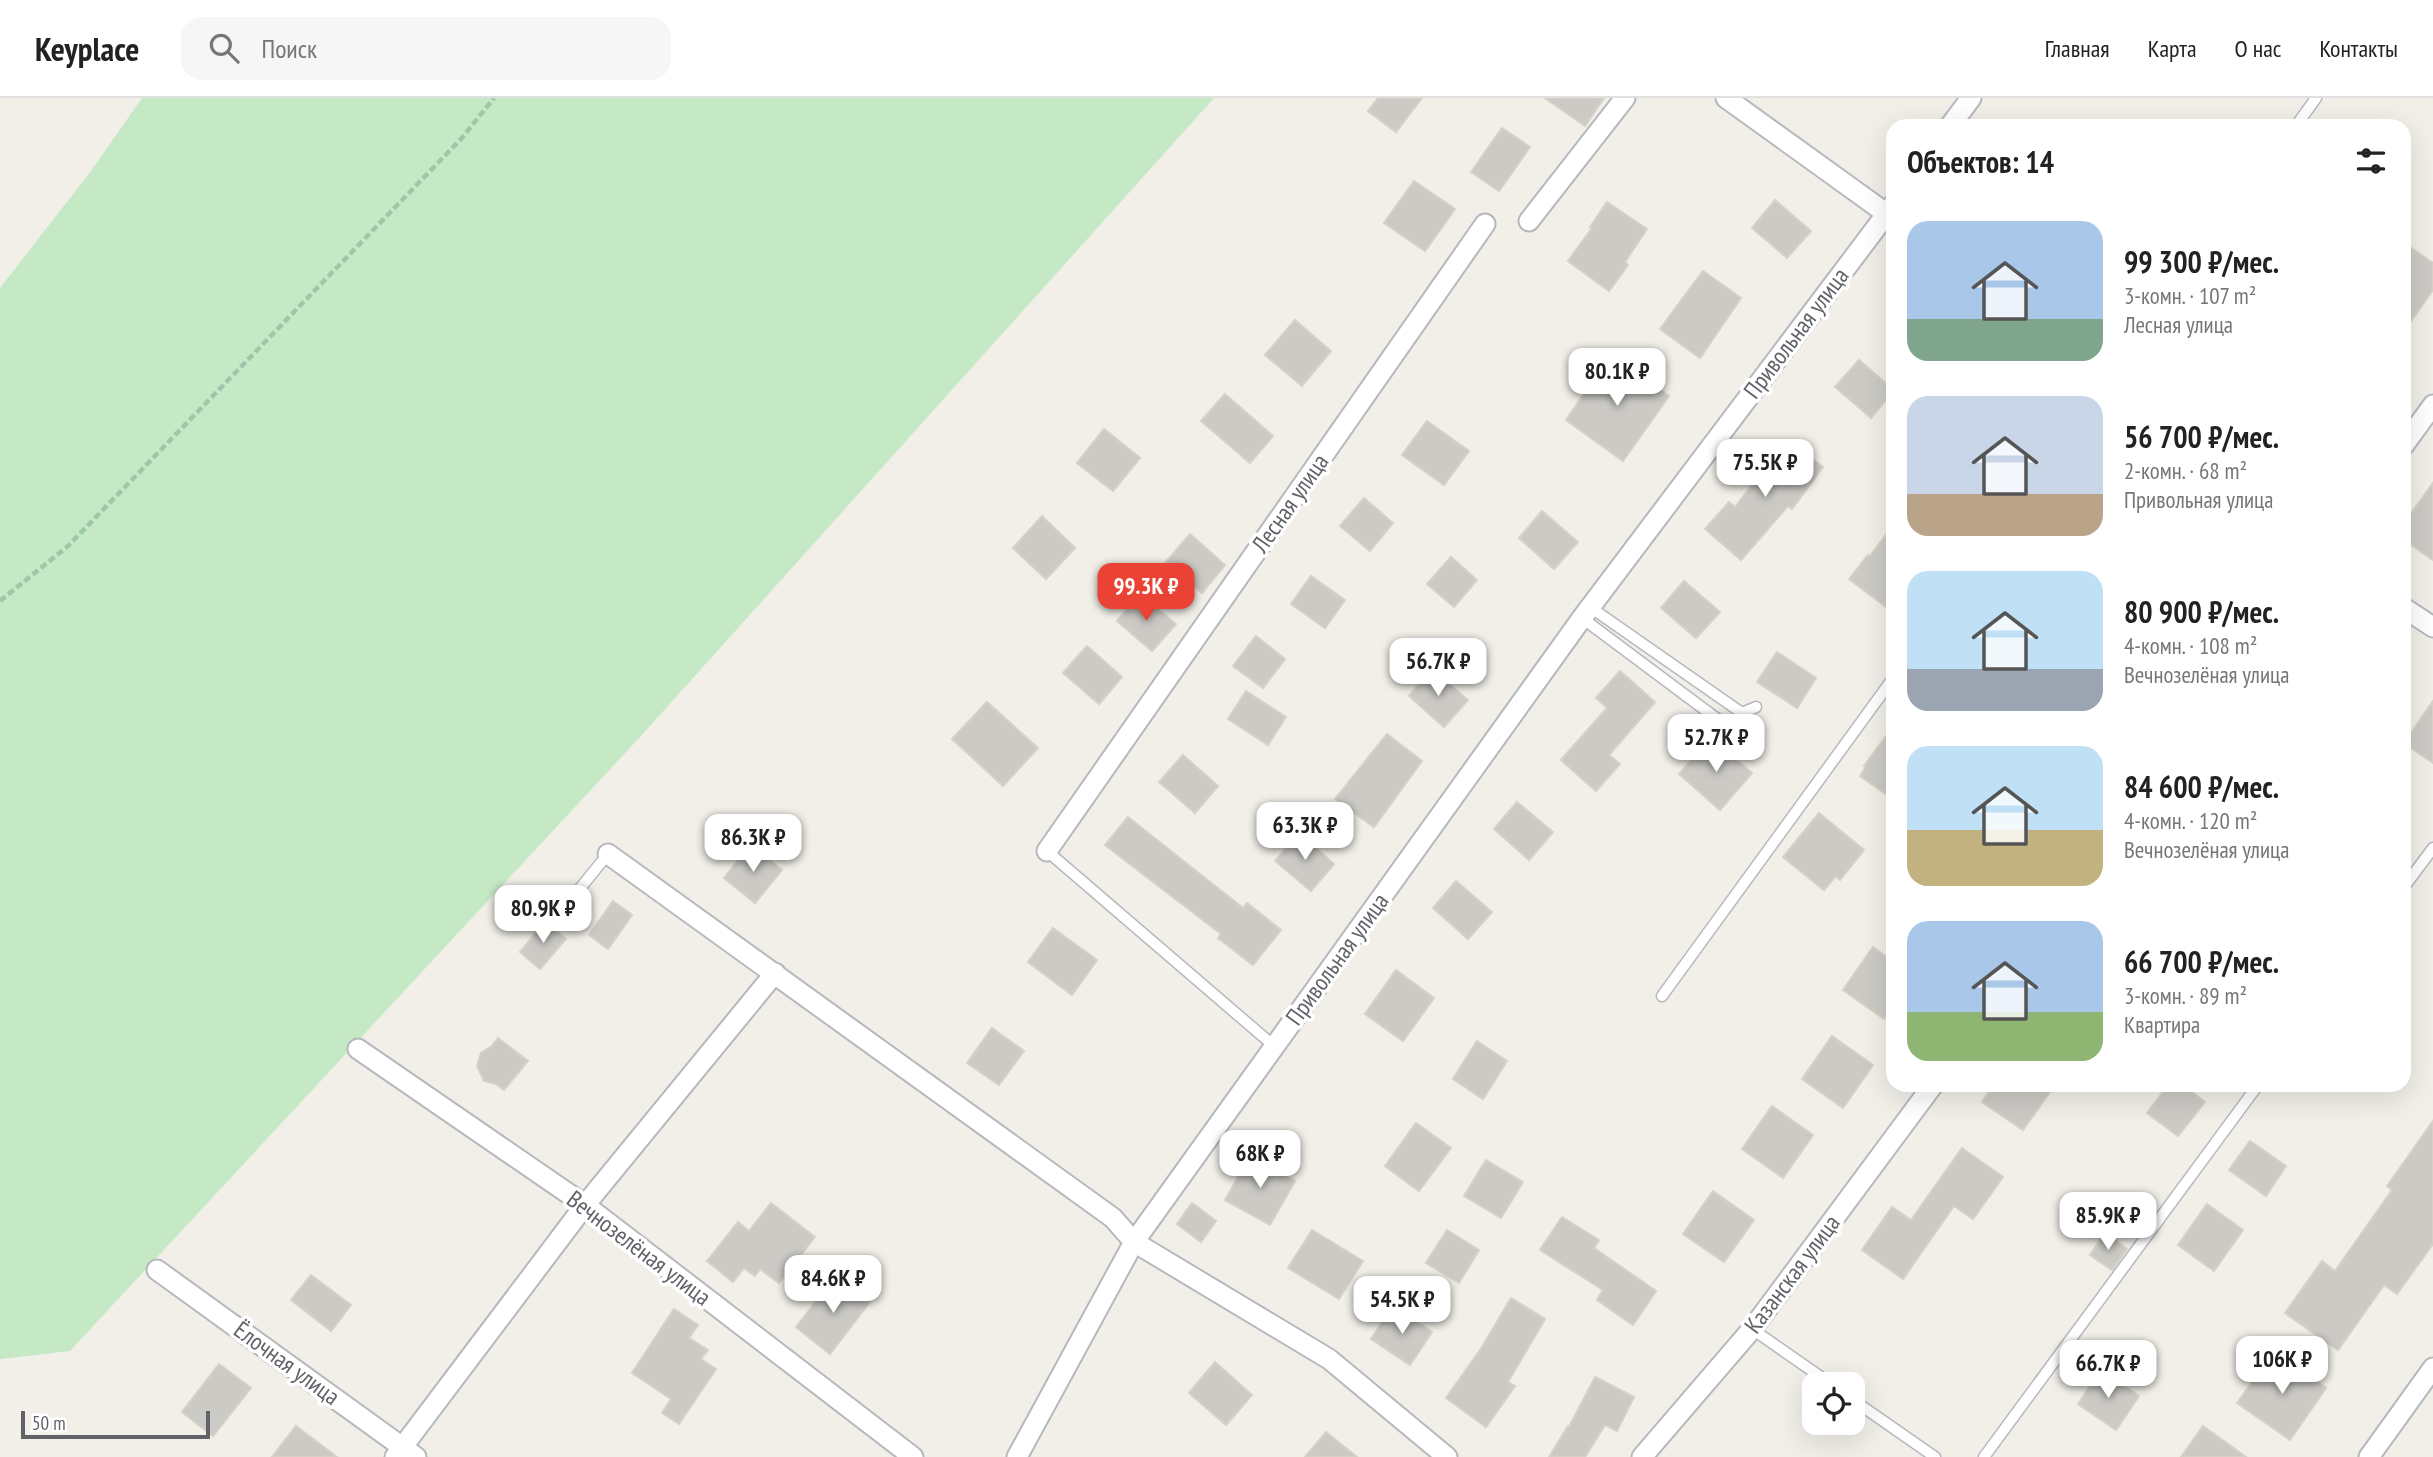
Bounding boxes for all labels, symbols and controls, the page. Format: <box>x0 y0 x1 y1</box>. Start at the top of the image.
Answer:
search box <box>181 17 671 80</box>
text: Keyplace <box>35 27 139 70</box>
icon: search <box>205 29 243 67</box>
text: Поиск <box>261 32 317 65</box>
text: Главная <box>2045 33 2110 64</box>
text: Карта <box>2148 33 2197 64</box>
text: О нас <box>2235 33 2281 64</box>
text: Контакты <box>2319 33 2398 64</box>
text: Объектов: 14 <box>1907 142 2054 181</box>
icon: filters <box>2352 142 2390 180</box>
text: 99 300 ₽/мес. <box>2124 242 2279 281</box>
icon: home <box>1963 249 2047 333</box>
street label: Привольная улица <box>1737 261 1855 405</box>
text: 3-комн. · 107 m² <box>2124 281 2256 310</box>
text: Лесная улица <box>2124 310 2233 339</box>
pin: 80.1K ₽ <box>1552 348 1682 408</box>
text: 80.1K ₽ <box>1585 356 1649 385</box>
text: 56 700 ₽/мес. <box>2124 417 2279 456</box>
icon: home <box>1963 424 2047 508</box>
pin: 75.5K ₽ <box>1700 440 1830 499</box>
street label: Лесная улица <box>1244 447 1335 559</box>
text: 75.5K ₽ <box>1733 447 1797 476</box>
text: 2-комн. · 68 m² <box>2124 456 2247 485</box>
text: Привольная улица <box>2124 485 2273 514</box>
pin: 99.3K ₽ <box>1081 564 1211 623</box>
text: 99.3K ₽ <box>1114 571 1178 600</box>
text: 80 900 ₽/мес. <box>2124 592 2279 631</box>
icon: home <box>1963 599 2047 683</box>
text: 4-комн. · 108 m² <box>2124 631 2257 660</box>
pin: 56.7K ₽ <box>1373 638 1503 698</box>
text: 56.7K ₽ <box>1406 646 1470 675</box>
text: Вечнозелёная улица <box>2124 660 2289 689</box>
pin: 52.7K ₽ <box>1651 714 1781 774</box>
text: 52.7K ₽ <box>1684 722 1748 751</box>
text: 84 600 ₽/мес. <box>2124 767 2279 806</box>
icon: home <box>1963 774 2047 858</box>
pin: 63.3K ₽ <box>1240 802 1370 862</box>
text: 4-комн. · 120 m² <box>2124 806 2257 835</box>
text: 63.3K ₽ <box>1273 810 1337 839</box>
pin: 86.3K ₽ <box>688 814 818 874</box>
text: 86.3K ₽ <box>721 822 785 851</box>
text: Вечнозелёная улица <box>2124 835 2289 864</box>
pin: 80.9K ₽ <box>478 886 608 945</box>
street label: Привольная улица <box>1279 887 1395 1031</box>
text: 80.9K ₽ <box>511 893 575 922</box>
text: 66 700 ₽/мес. <box>2124 942 2279 981</box>
icon: home <box>1963 949 2047 1033</box>
text: 3-комн. · 89 m² <box>2124 981 2247 1010</box>
text: Квартира <box>2124 1010 2200 1039</box>
pin: 68K ₽ <box>1211 1130 1309 1190</box>
text: 68K ₽ <box>1235 1138 1285 1167</box>
street label: Вечнозелёная улица <box>561 1184 717 1312</box>
pin: 85.9K ₽ <box>2043 1192 2173 1252</box>
text: 85.9K ₽ <box>2076 1200 2140 1229</box>
street label: Казанская улица <box>1737 1208 1847 1340</box>
pin: 84.6K ₽ <box>768 1256 898 1315</box>
text: 84.6K ₽ <box>801 1263 865 1292</box>
pin: 54.5K ₽ <box>1337 1276 1467 1336</box>
text: 54.5K ₽ <box>1370 1284 1434 1313</box>
street label: Ёлочная улица <box>228 1314 346 1412</box>
pin: 106K ₽ <box>2225 1336 2339 1396</box>
pin: 66.7K ₽ <box>2043 1340 2173 1400</box>
text: 106K ₽ <box>2252 1344 2312 1373</box>
text: 66.7K ₽ <box>2076 1348 2140 1377</box>
map controls <box>1802 1372 1865 1435</box>
button: locate <box>1802 1372 1865 1435</box>
scale bar <box>21 1408 210 1440</box>
text: 50 m <box>32 1411 66 1435</box>

